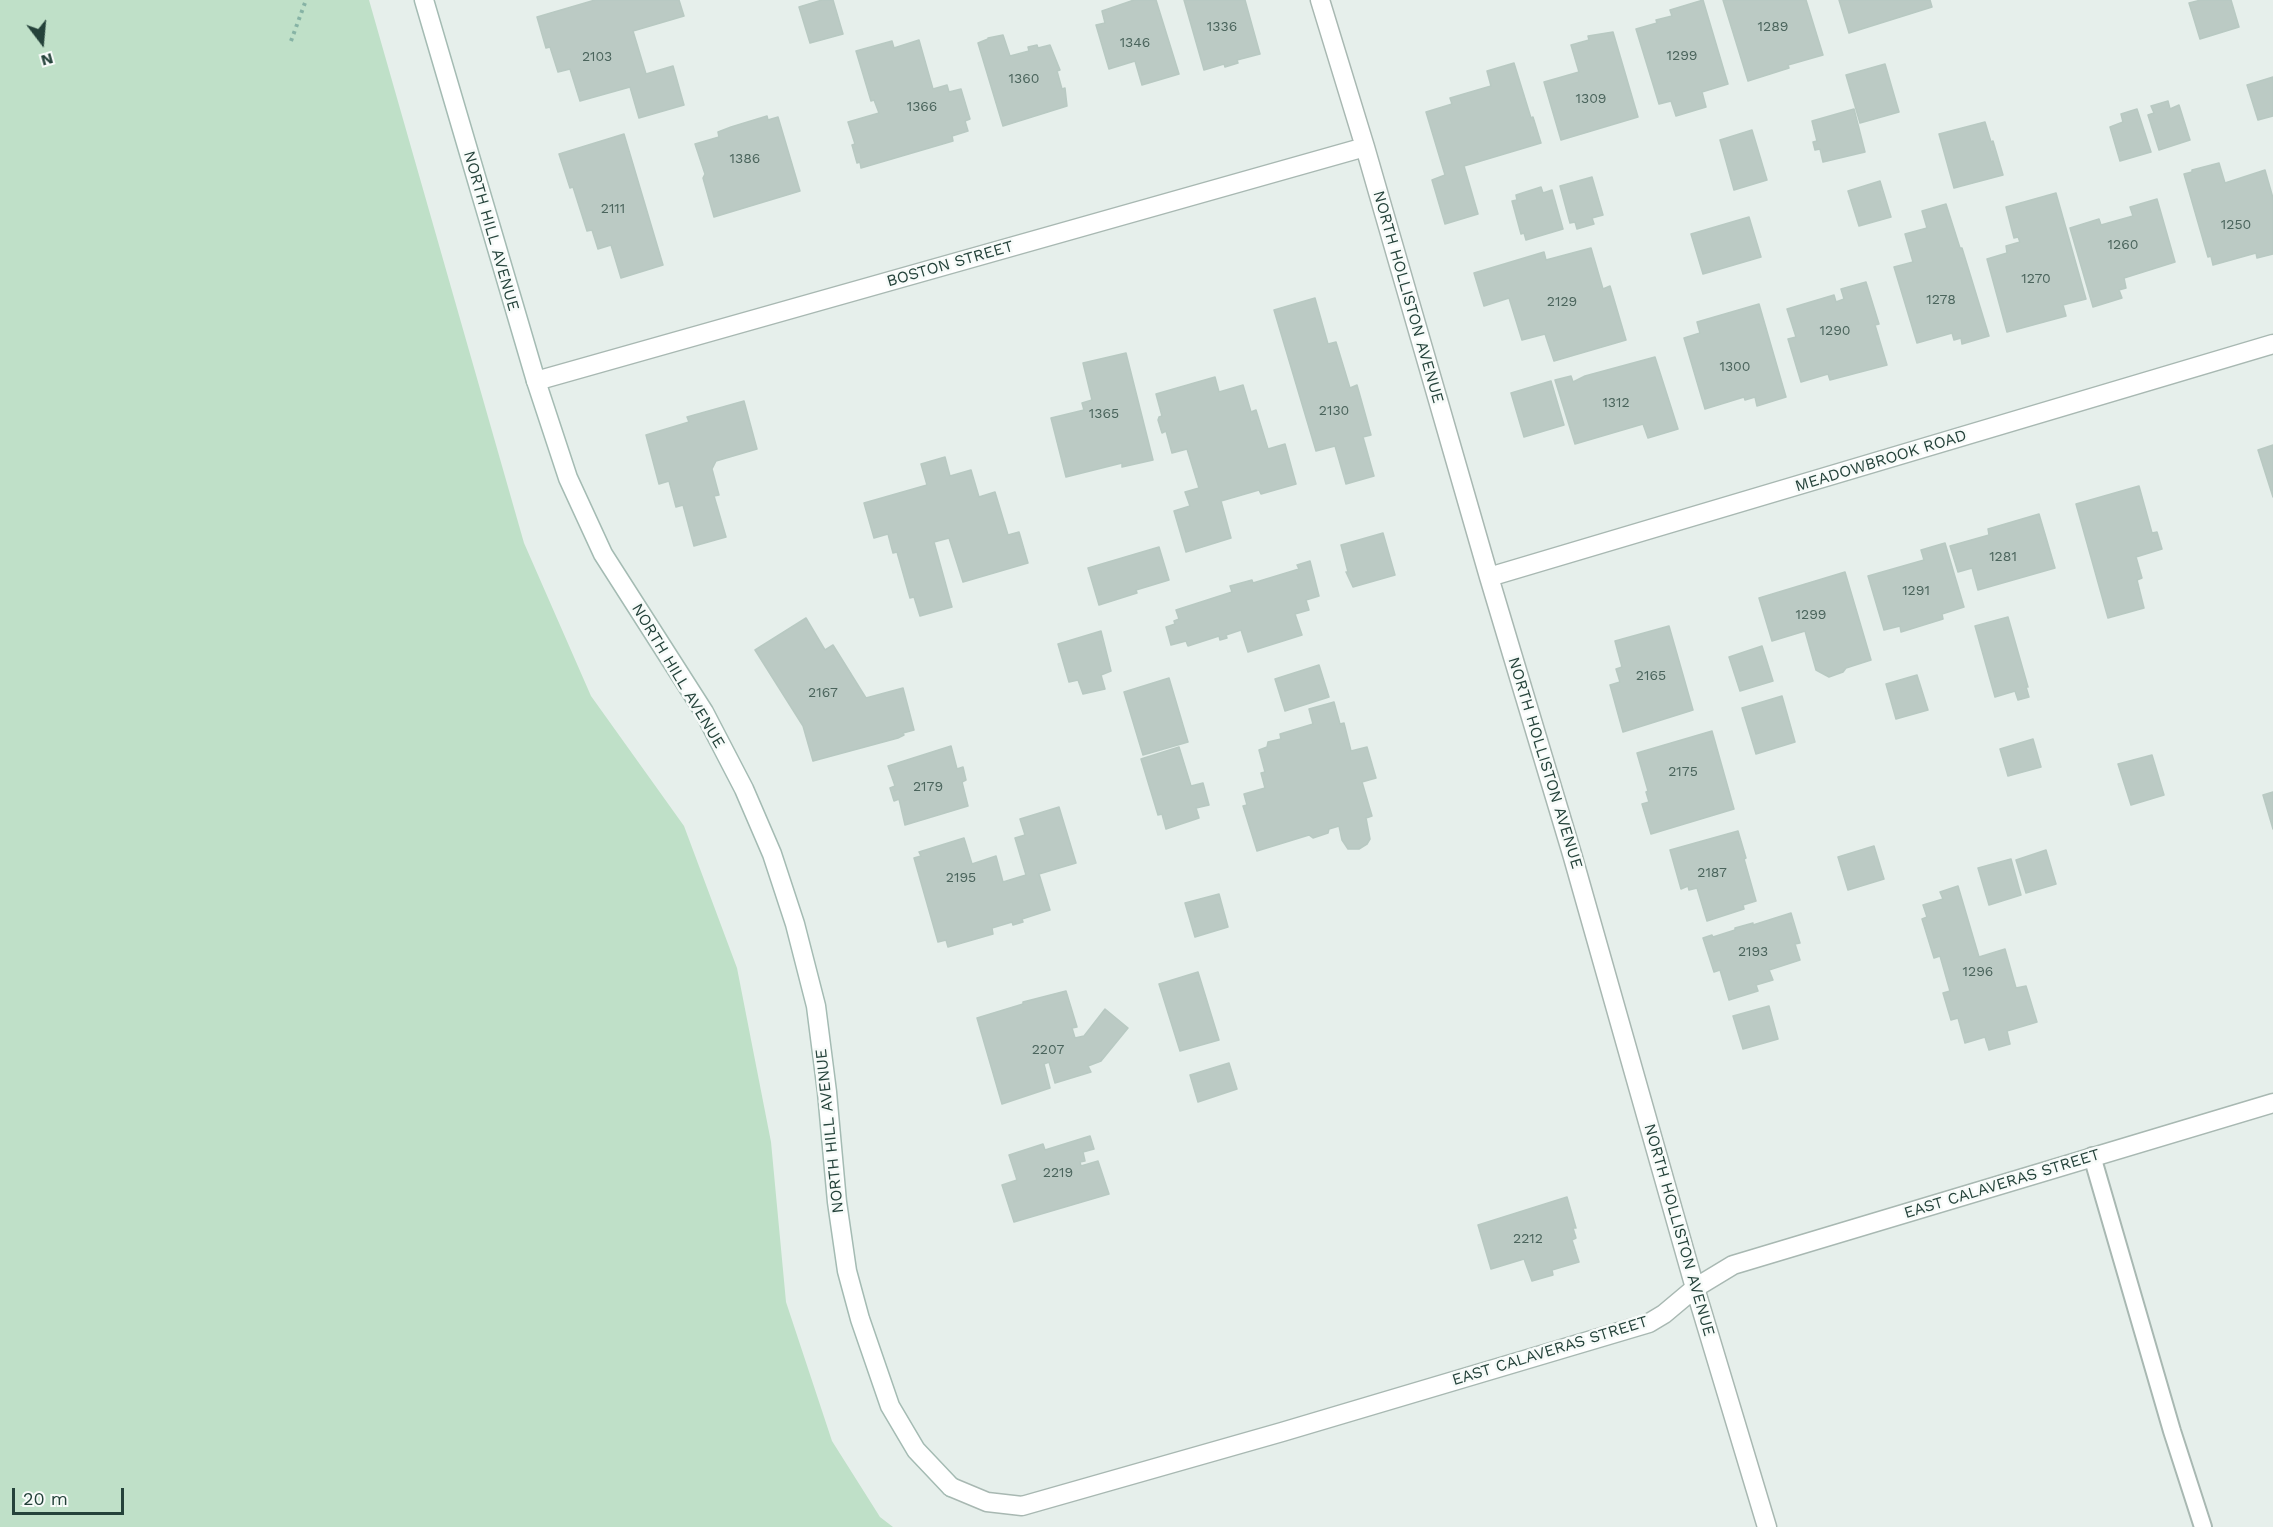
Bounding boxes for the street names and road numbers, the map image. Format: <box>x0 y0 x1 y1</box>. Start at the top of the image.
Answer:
street label: NORTH HILL AVENUE <box>459 149 523 313</box>
street label: NORTH HOLLISTON AVENUE <box>1368 189 1448 405</box>
street label: BOSTON STREET <box>884 237 1016 291</box>
street label: MEADOWBROOK ROAD <box>1793 426 1969 496</box>
street label: NORTH HILL AVENUE <box>627 600 729 752</box>
street label: NORTH HOLLISTON AVENUE <box>1504 655 1586 871</box>
street label: NORTH HILL AVENUE <box>812 1048 848 1214</box>
street label: NORTH HOLLISTON AVENUE <box>1639 1122 1719 1338</box>
street label: EAST CALAVERAS STREET <box>1902 1145 2102 1223</box>
street label: EAST CALAVERAS STREET <box>1450 1312 1650 1390</box>

